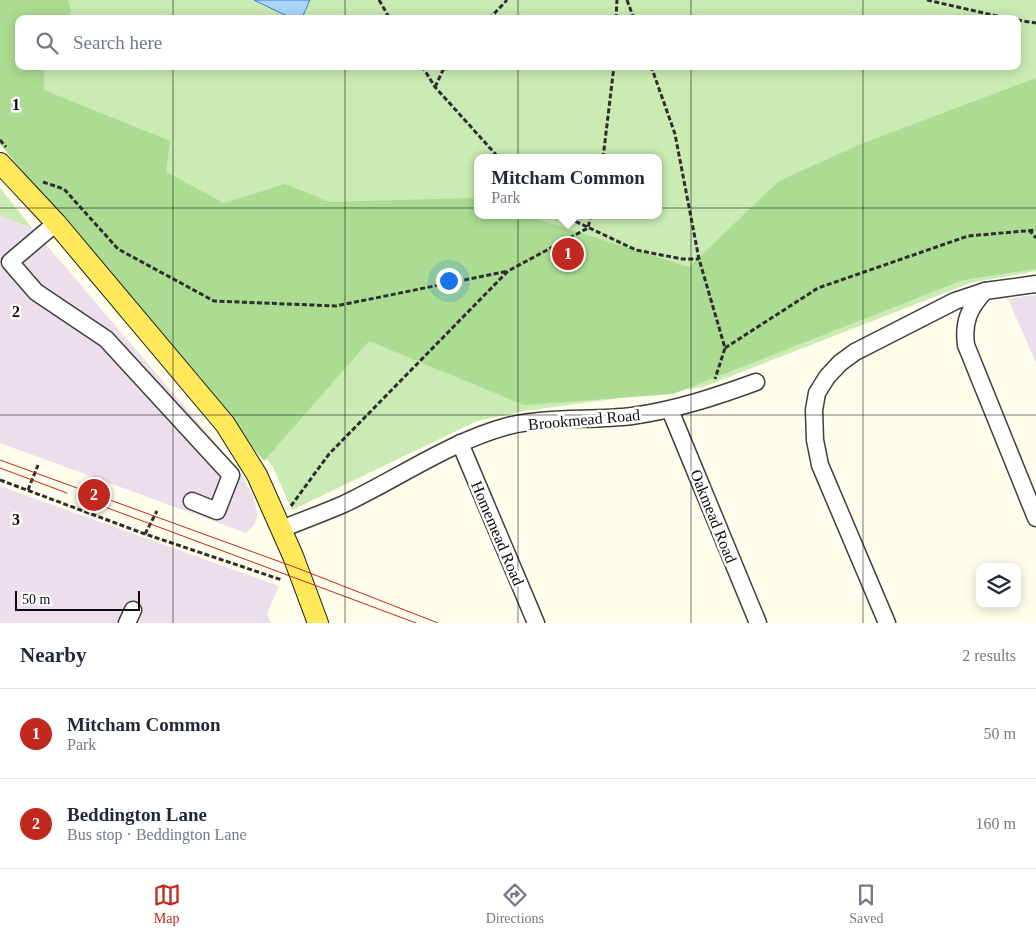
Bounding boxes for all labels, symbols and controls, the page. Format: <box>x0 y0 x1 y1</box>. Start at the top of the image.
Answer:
search box <box>15 15 1021 70</box>
icon: search <box>33 29 61 57</box>
text: Search here <box>73 32 162 53</box>
text: 1 <box>12 96 20 113</box>
popup <box>474 154 662 219</box>
text: Mitcham Common <box>491 167 645 188</box>
text: Park <box>491 189 521 206</box>
pin: 1 <box>552 235 584 273</box>
your location <box>436 268 462 294</box>
text: 2 <box>12 303 20 320</box>
street label: Brookmead Road <box>527 406 641 433</box>
street label: Oakmead Road <box>687 467 740 565</box>
pin: 2 <box>78 476 110 514</box>
street label: Homemead Road <box>468 479 527 588</box>
text: 3 <box>12 511 20 528</box>
map controls <box>976 563 1021 608</box>
button: layers <box>976 563 1021 608</box>
scale bar <box>15 588 140 611</box>
text: 50 m <box>22 592 50 607</box>
text: Nearby <box>20 643 87 667</box>
text: 2 results <box>962 647 1016 664</box>
text: Mitcham Common <box>67 714 221 735</box>
text: 1 <box>32 725 40 742</box>
text: 50 m <box>984 725 1016 742</box>
text: Park <box>67 736 96 753</box>
text: Beddington Lane <box>67 804 207 825</box>
text: 2 <box>32 815 40 832</box>
text: 160 m <box>976 815 1016 832</box>
text: Bus stop · Beddington Lane <box>67 826 247 843</box>
tab: Map <box>153 881 181 927</box>
tab: Directions <box>486 881 544 927</box>
tab: Saved <box>849 881 883 927</box>

